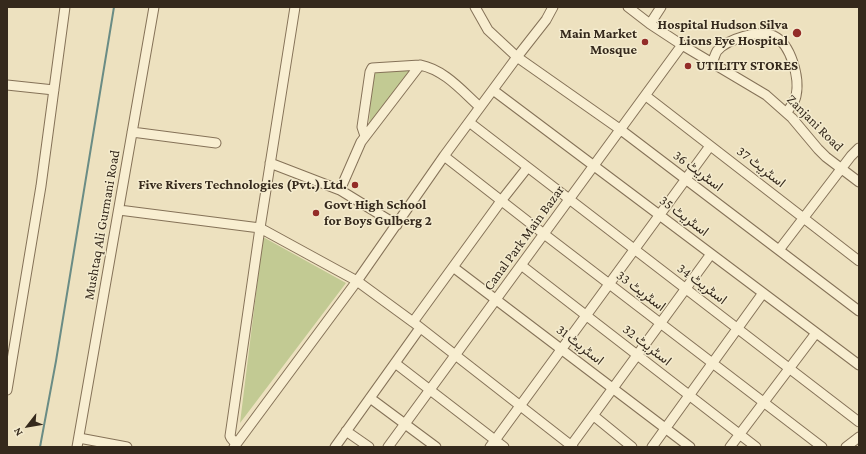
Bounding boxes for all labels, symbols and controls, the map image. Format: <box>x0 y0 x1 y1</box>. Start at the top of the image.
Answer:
place label: Hospital Hudson Silva Lions Eye Hospital <box>658 17 788 50</box>
place label: Main Market Mosque <box>560 26 637 58</box>
marker: Hospital Hudson Silva Lions Eye Hospital <box>791 27 803 39</box>
marker: Main Market Mosque <box>640 37 650 47</box>
place label: UTILITY STORES <box>696 58 798 74</box>
marker: UTILITY STORES <box>683 61 693 71</box>
street label: Zanjani Road <box>783 91 847 155</box>
street label: اسٹریٹ 37 <box>733 143 789 191</box>
street label: اسٹریٹ 36 <box>670 147 726 195</box>
street label: Mushtaq Ali Gurmani Road <box>81 149 123 301</box>
place label: Five Rivers Technologies (Pvt.) Ltd. <box>138 177 347 193</box>
marker: Five Rivers Technologies (Pvt.) Ltd. <box>350 180 360 190</box>
street label: Canal Park Main Bazar <box>480 182 568 294</box>
street label: اسٹریٹ 35 <box>656 192 712 240</box>
place label: Govt High School for Boys Gulberg 2 <box>324 197 432 230</box>
marker: Govt High School for Boys Gulberg 2 <box>311 208 321 218</box>
street label: اسٹریٹ 34 <box>674 260 730 308</box>
street label: اسٹریٹ 33 <box>613 267 669 315</box>
street label: اسٹریٹ 31 <box>553 321 607 369</box>
street label: اسٹریٹ 32 <box>619 321 675 369</box>
north arrow <box>8 406 48 446</box>
text: N <box>11 426 25 438</box>

